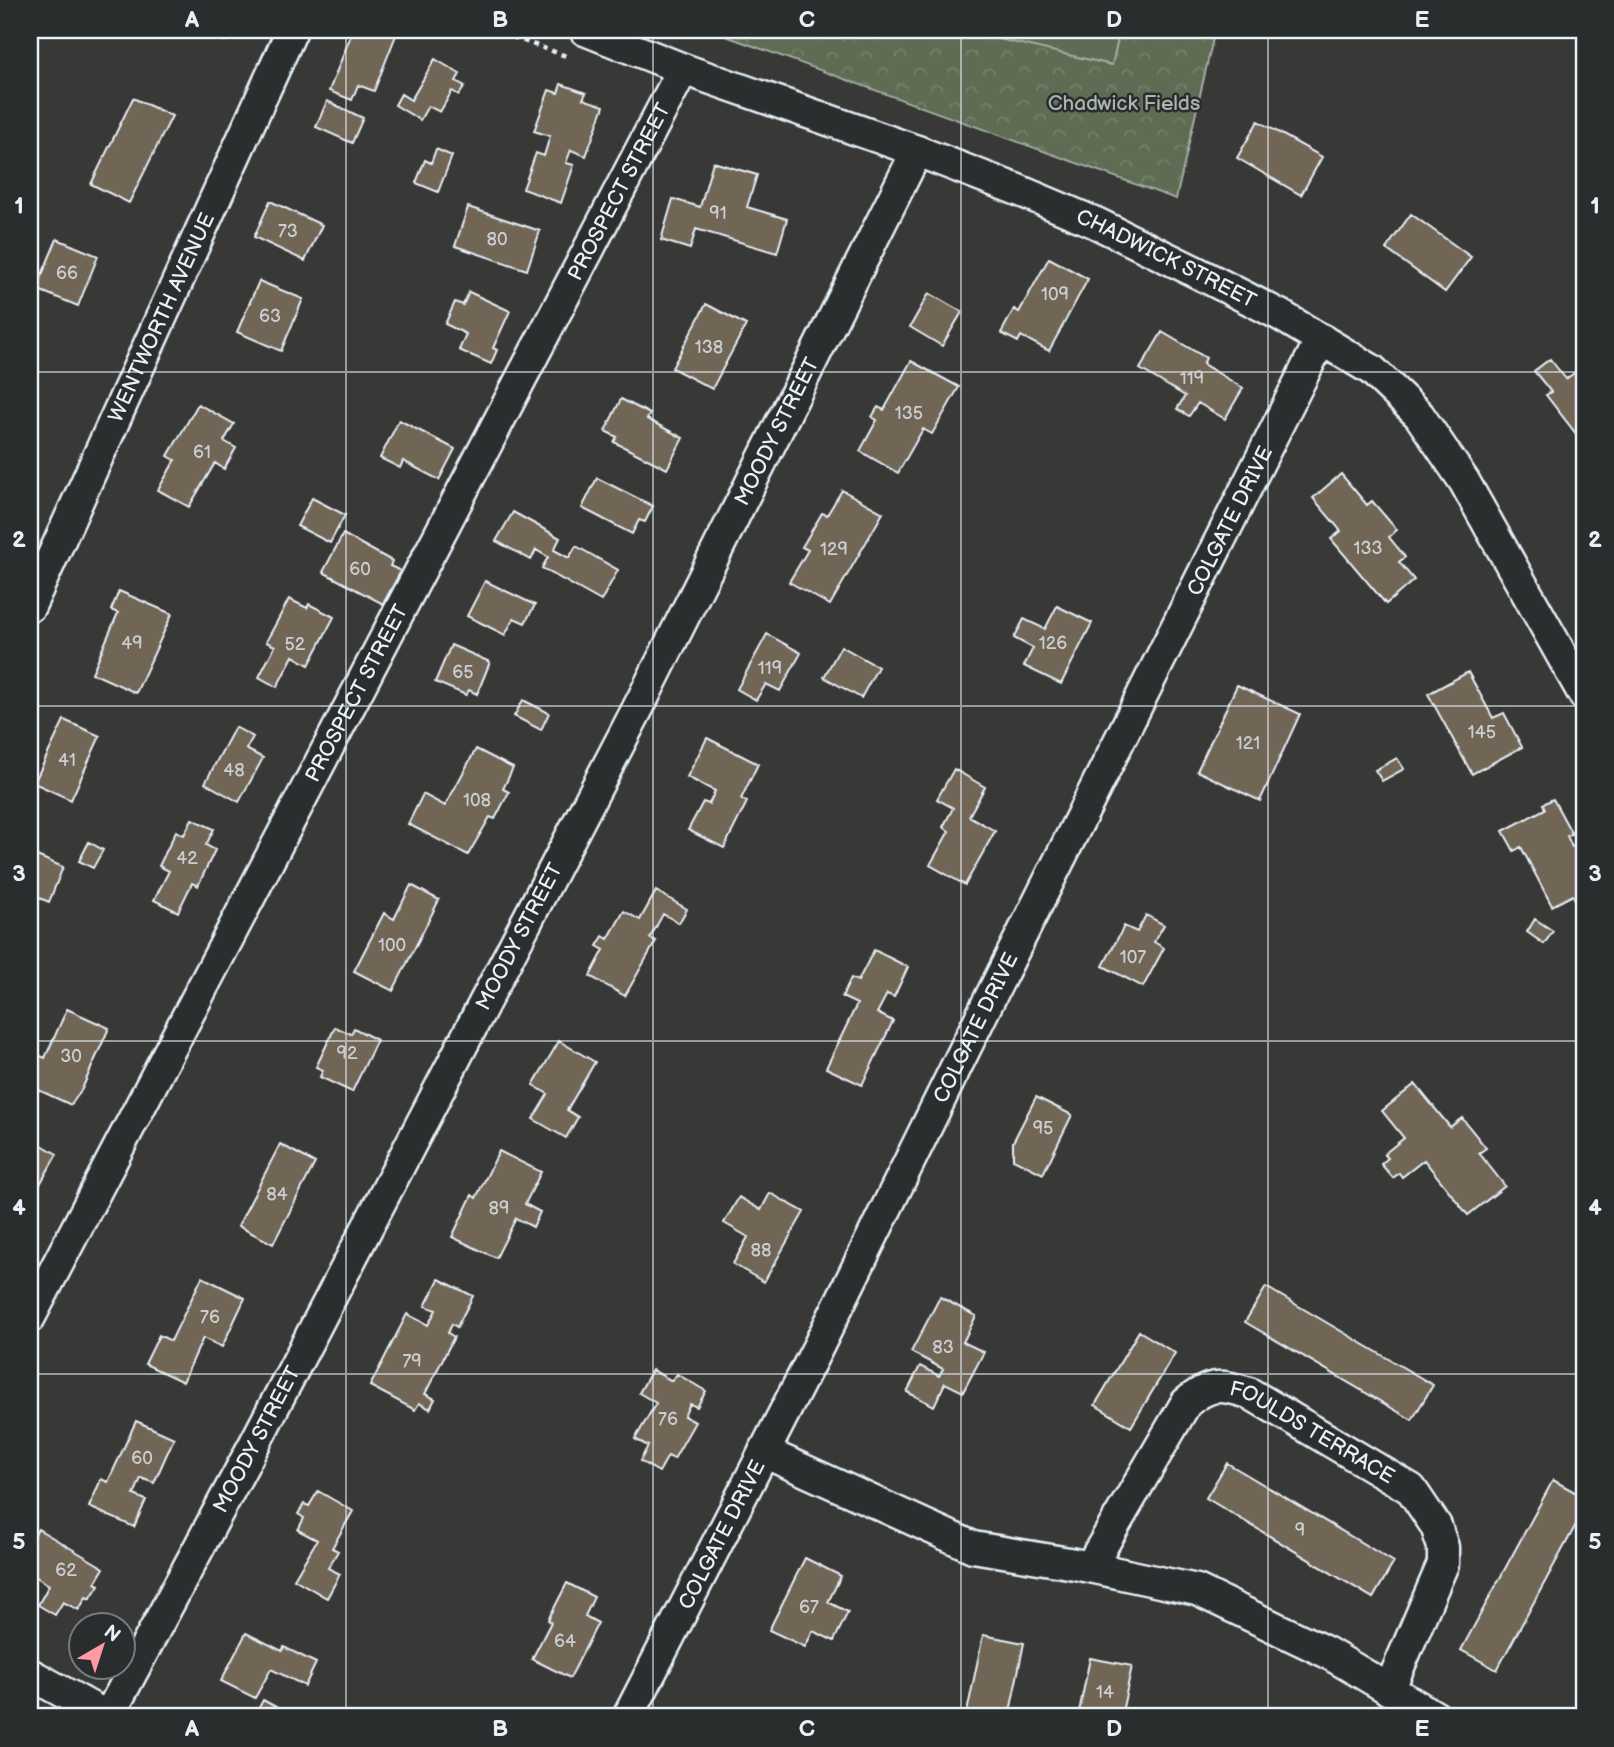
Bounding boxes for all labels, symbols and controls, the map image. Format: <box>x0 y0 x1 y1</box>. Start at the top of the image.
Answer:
text: A <box>184 6 200 34</box>
text: B <box>492 6 508 34</box>
text: C <box>799 6 815 34</box>
text: D <box>1106 6 1122 34</box>
text: E <box>1415 6 1430 34</box>
park label: Chadwick Fields <box>1048 91 1200 116</box>
street label: PROSPECT STREET <box>563 99 676 285</box>
text: 1 <box>14 192 24 220</box>
text: 1 <box>1590 192 1600 220</box>
house number: 91 <box>709 203 727 224</box>
street label: CHADWICK STREET <box>1072 204 1261 314</box>
street label: WENTWORTH AVENUE <box>103 209 220 426</box>
house number: 73 <box>278 221 298 242</box>
house number: 80 <box>486 229 508 250</box>
house number: 66 <box>56 263 78 284</box>
house number: 109 <box>1041 284 1069 305</box>
house number: 63 <box>259 306 281 327</box>
house number: 138 <box>695 337 723 358</box>
street label: MOODY STREET <box>729 353 825 510</box>
house number: 119 <box>1180 368 1204 389</box>
house number: 135 <box>895 403 923 424</box>
house number: 61 <box>193 442 211 463</box>
street label: COLGATE DRIVE <box>1182 442 1278 600</box>
text: 2 <box>12 526 26 554</box>
text: 2 <box>1588 526 1602 554</box>
house number: 133 <box>1353 538 1383 559</box>
house number: 129 <box>820 539 848 560</box>
house number: 60 <box>349 559 371 580</box>
street label: PROSPECT STREET <box>300 600 414 786</box>
house number: 49 <box>121 633 143 654</box>
house number: 126 <box>1039 633 1067 654</box>
house number: 52 <box>285 634 306 655</box>
house number: 119 <box>758 658 782 679</box>
house number: 65 <box>452 662 474 683</box>
house number: 145 <box>1468 722 1496 743</box>
house number: 121 <box>1236 733 1260 754</box>
house number: 41 <box>58 750 76 771</box>
house number: 48 <box>223 760 245 781</box>
house number: 108 <box>463 790 491 811</box>
house number: 42 <box>176 848 198 869</box>
street label: MOODY STREET <box>471 859 568 1014</box>
text: 3 <box>12 860 26 888</box>
text: 3 <box>1588 860 1602 888</box>
house number: 100 <box>378 935 406 956</box>
house number: 107 <box>1120 947 1146 968</box>
street label: COLGATE DRIVE <box>928 949 1024 1107</box>
house number: 92 <box>336 1043 358 1064</box>
house number: 30 <box>60 1046 82 1067</box>
house number: 95 <box>1033 1118 1053 1139</box>
house number: 84 <box>266 1184 288 1205</box>
text: 4 <box>12 1194 26 1222</box>
text: 4 <box>1588 1194 1602 1222</box>
house number: 89 <box>489 1198 509 1219</box>
house number: 88 <box>751 1240 772 1261</box>
house number: 76 <box>200 1307 220 1328</box>
house number: 83 <box>932 1337 954 1358</box>
house number: 79 <box>402 1351 422 1372</box>
street label: MOODY STREET <box>208 1362 306 1517</box>
street label: FOULDS TERRACE <box>1227 1376 1399 1489</box>
house number: 76 <box>658 1409 678 1430</box>
house number: 60 <box>131 1448 153 1469</box>
street label: COLGATE DRIVE <box>673 1456 771 1614</box>
house number: 9 <box>1295 1520 1305 1541</box>
text: 5 <box>12 1528 26 1556</box>
text: 5 <box>1588 1528 1602 1556</box>
house number: 62 <box>55 1560 77 1581</box>
house number: 67 <box>799 1597 819 1618</box>
north arrow <box>66 1610 136 1680</box>
text: N <box>99 1621 125 1647</box>
house number: 64 <box>554 1631 576 1652</box>
house number: 14 <box>1096 1682 1114 1703</box>
text: A <box>184 1715 200 1743</box>
text: B <box>492 1715 508 1743</box>
text: C <box>799 1715 815 1743</box>
text: D <box>1106 1715 1122 1743</box>
text: E <box>1415 1715 1430 1743</box>

